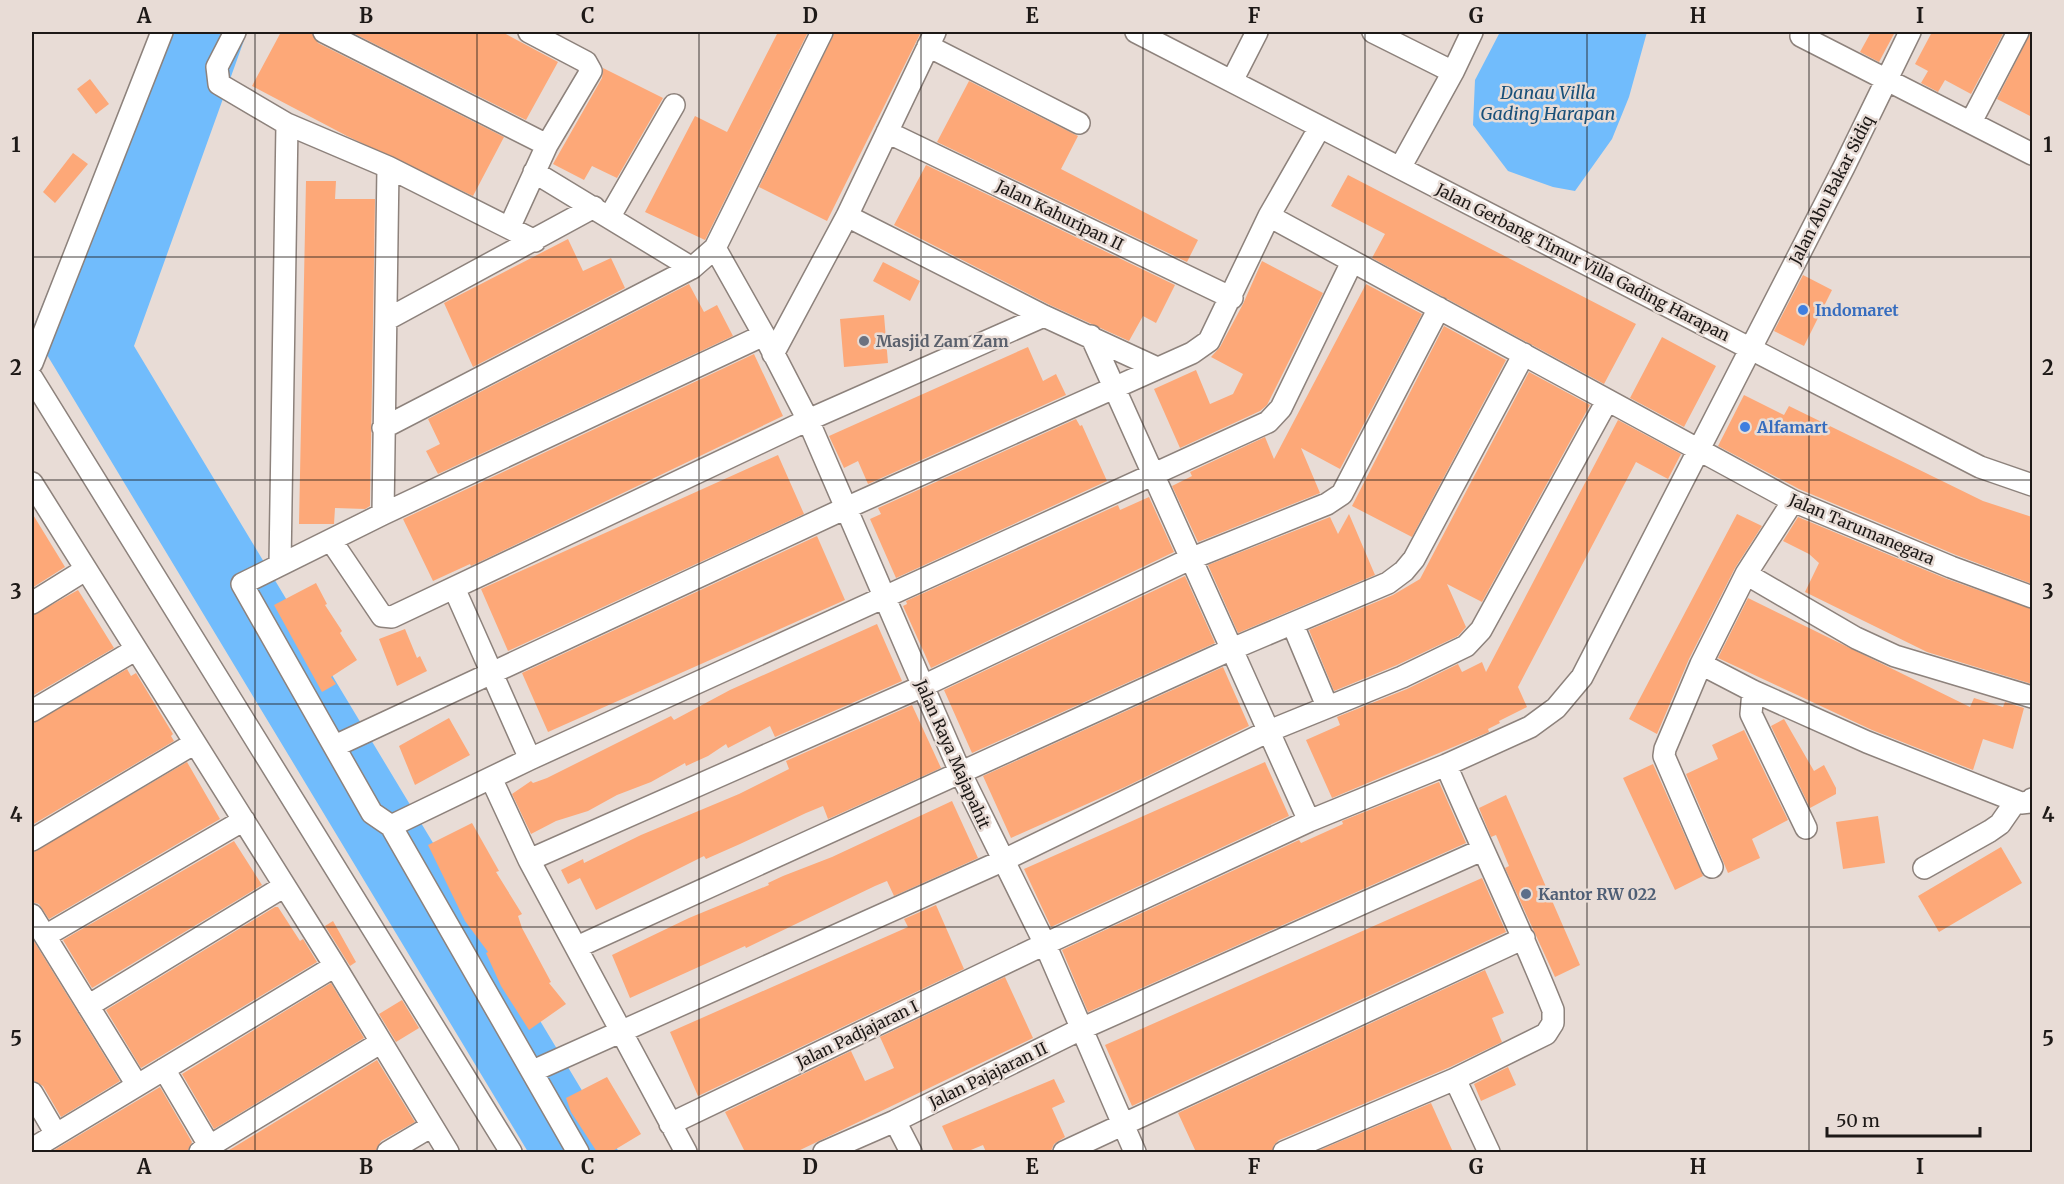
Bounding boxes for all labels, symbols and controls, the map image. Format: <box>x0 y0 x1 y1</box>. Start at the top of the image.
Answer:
text: A <box>136 3 152 28</box>
text: B <box>359 3 373 28</box>
text: C <box>581 3 595 28</box>
text: D <box>802 3 818 28</box>
text: E <box>1025 3 1039 28</box>
text: F <box>1248 3 1261 28</box>
text: G <box>1469 3 1484 28</box>
text: H <box>1690 3 1706 28</box>
text: I <box>1916 3 1924 28</box>
water label: Danau Villa Gading Harapan <box>1481 81 1615 125</box>
street label: Jalan Abu Bakar Sidiq <box>1784 112 1878 269</box>
text: 1 <box>11 132 21 157</box>
text: 1 <box>2043 132 2053 157</box>
street label: Jalan Kahuripan II <box>992 175 1127 255</box>
street label: Jalan Gerbang Timur Villa Gading Harapan <box>1432 178 1734 345</box>
place label: Indomaret <box>1815 300 1899 320</box>
marker: Indomaret <box>1796 303 1810 317</box>
place label: Masjid Zam Zam <box>876 331 1008 351</box>
marker: Masjid Zam Zam <box>857 334 871 348</box>
text: 2 <box>10 355 22 380</box>
text: 2 <box>2042 355 2054 380</box>
place label: Alfamart <box>1756 417 1828 437</box>
marker: Alfamart <box>1738 420 1752 434</box>
street label: Jalan Tarumanegara <box>1785 489 1938 569</box>
text: 3 <box>10 579 22 604</box>
text: 3 <box>2042 579 2054 604</box>
street label: Jalan Raya Majapahit <box>911 676 995 832</box>
text: 4 <box>10 802 23 827</box>
text: 4 <box>2042 802 2055 827</box>
place label: Kantor RW 022 <box>1538 884 1656 904</box>
marker: Kantor RW 022 <box>1519 887 1533 901</box>
street label: Jalan Padjajaran I <box>792 996 921 1073</box>
text: 5 <box>10 1026 22 1051</box>
text: 5 <box>2042 1026 2054 1051</box>
street label: Jalan Pajajaran II <box>925 1038 1050 1113</box>
scale bar <box>1827 1100 1980 1138</box>
text: 50 m <box>1836 1109 1880 1132</box>
text: A <box>136 1154 152 1179</box>
text: B <box>359 1154 373 1179</box>
text: C <box>581 1154 595 1179</box>
text: D <box>802 1154 818 1179</box>
text: E <box>1025 1154 1039 1179</box>
text: F <box>1248 1154 1261 1179</box>
text: G <box>1469 1154 1484 1179</box>
text: H <box>1690 1154 1706 1179</box>
text: I <box>1916 1154 1924 1179</box>

